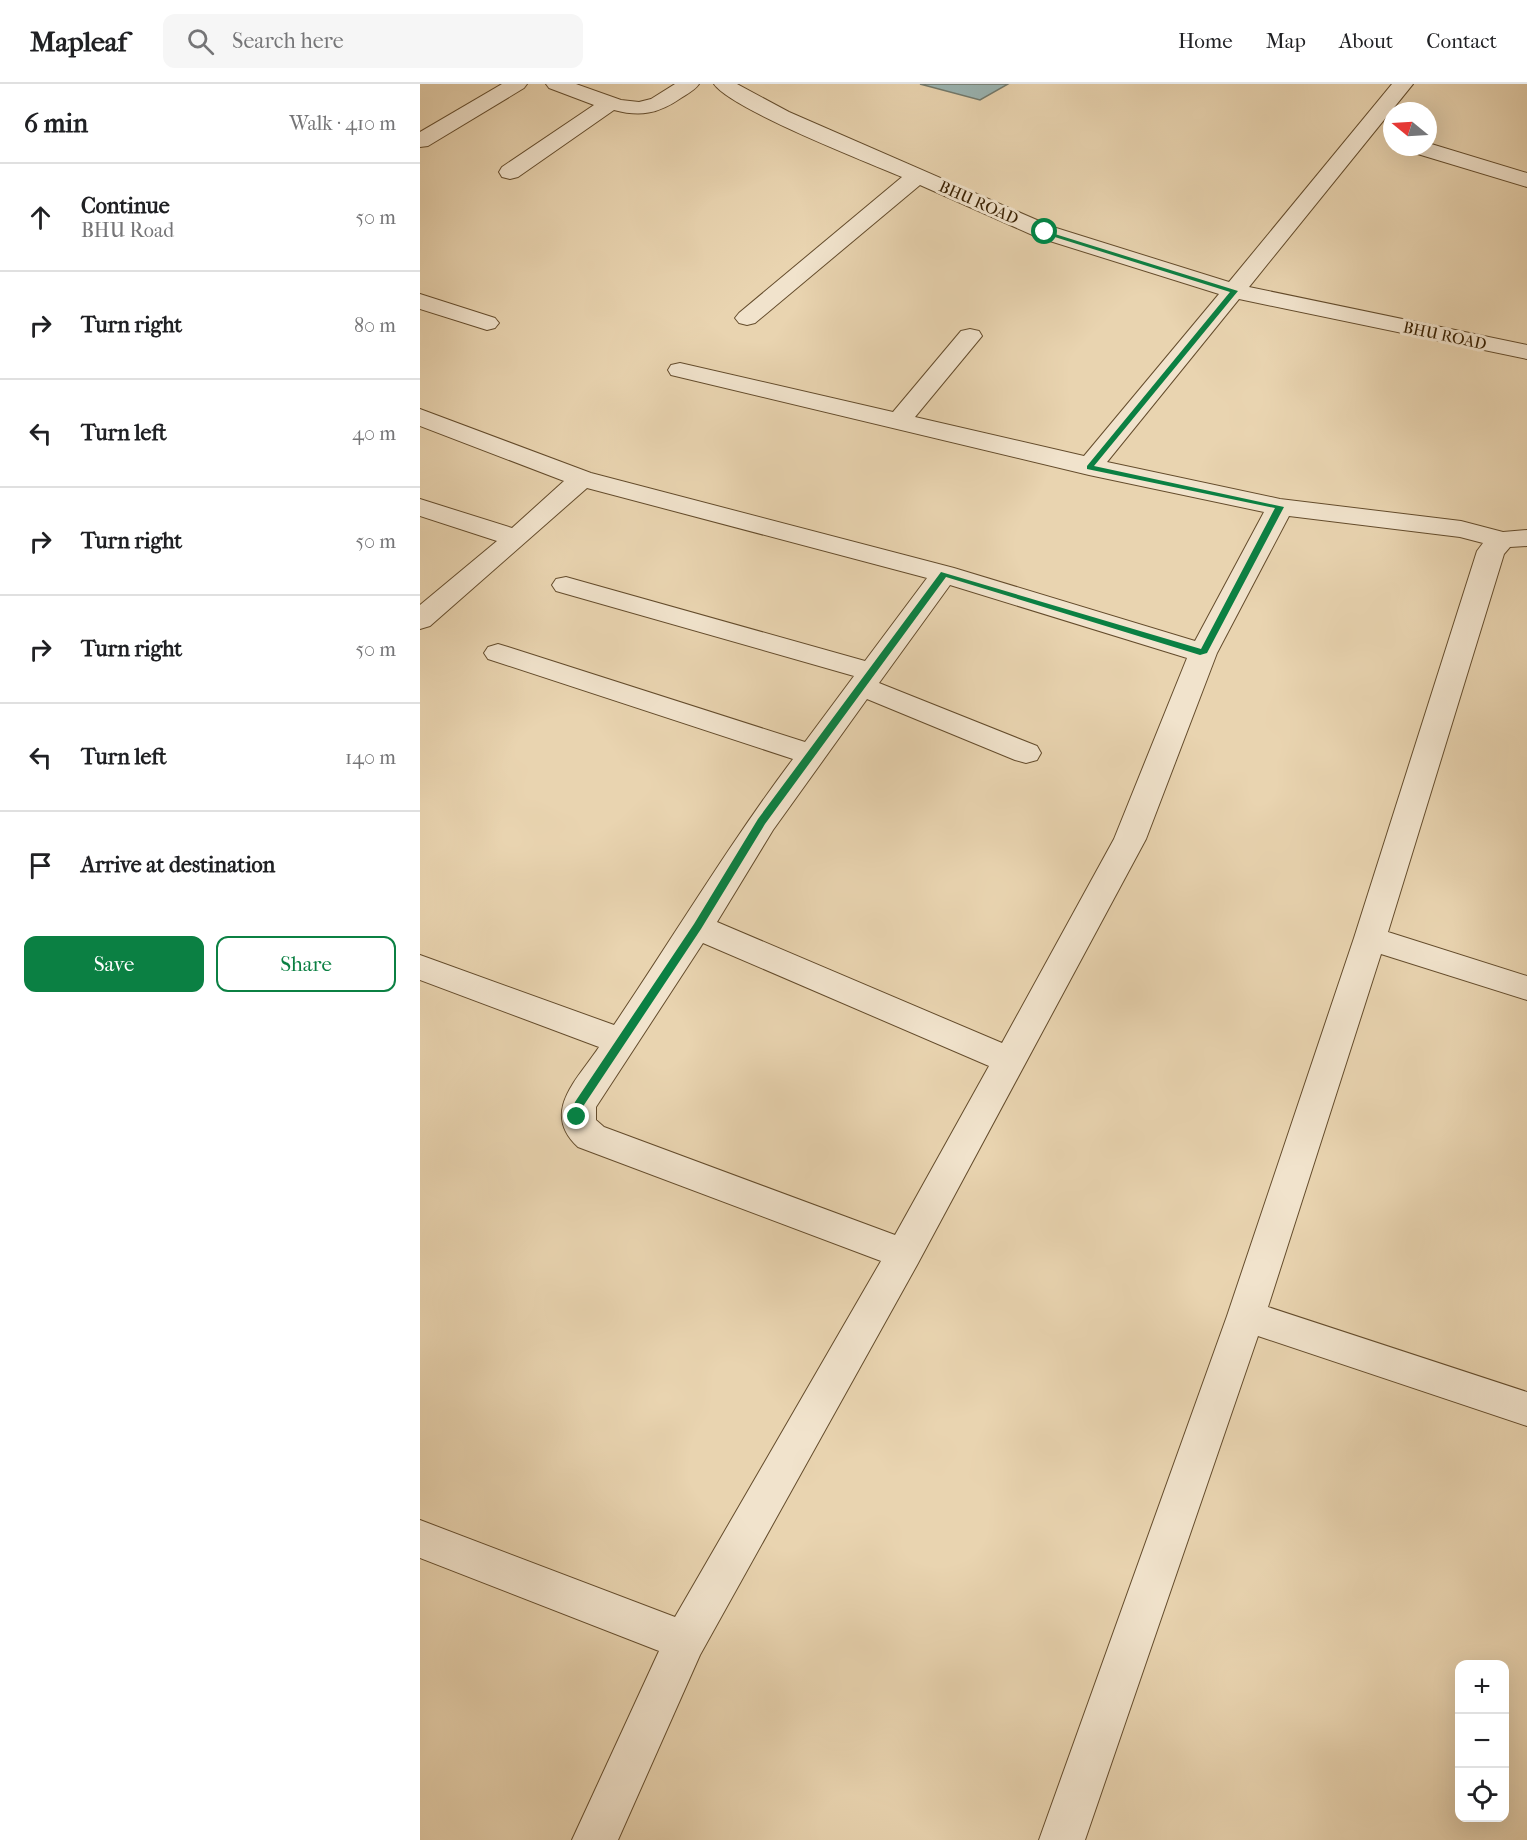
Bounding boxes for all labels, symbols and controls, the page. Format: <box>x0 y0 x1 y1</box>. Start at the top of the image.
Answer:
search box <box>163 14 583 68</box>
text: Mapleaf <box>30 25 127 58</box>
icon: search <box>184 25 217 58</box>
text: Search here <box>232 28 344 54</box>
text: Home <box>1178 29 1233 53</box>
text: Map <box>1266 29 1306 53</box>
text: About <box>1339 29 1393 53</box>
text: Contact <box>1426 29 1497 53</box>
north arrow <box>1383 102 1437 156</box>
text: 6 min <box>24 108 88 139</box>
text: Walk · 410 m <box>289 112 396 135</box>
street label: BHU ROAD <box>936 177 1021 228</box>
text: Continue <box>81 193 170 219</box>
icon: ahead <box>24 201 57 234</box>
text: 50 m <box>355 206 396 229</box>
route start <box>1031 218 1057 244</box>
text: BHU Road <box>81 219 174 242</box>
icon: right <box>24 309 57 342</box>
text: Turn right <box>81 312 182 338</box>
text: 80 m <box>354 314 396 337</box>
street label: BHU ROAD <box>1401 317 1488 354</box>
icon: left <box>24 417 57 450</box>
text: Turn left <box>81 420 167 446</box>
text: 40 m <box>352 422 396 445</box>
icon: right <box>24 525 57 558</box>
text: Turn right <box>81 528 182 554</box>
text: 50 m <box>355 530 396 553</box>
icon: right <box>24 633 57 666</box>
text: Turn right <box>81 636 182 662</box>
text: 50 m <box>355 638 396 661</box>
icon: left <box>24 741 57 774</box>
text: Turn left <box>81 744 167 770</box>
text: 140 m <box>345 746 396 769</box>
icon: arrive <box>24 849 57 882</box>
text: Arrive at destination <box>81 852 275 878</box>
button: Save <box>24 936 204 992</box>
button: Share <box>216 936 396 992</box>
route end <box>563 1103 589 1129</box>
map controls <box>1455 1660 1509 1822</box>
button: + <box>1455 1660 1509 1714</box>
button: − <box>1455 1714 1509 1768</box>
button: locate <box>1455 1768 1509 1822</box>

